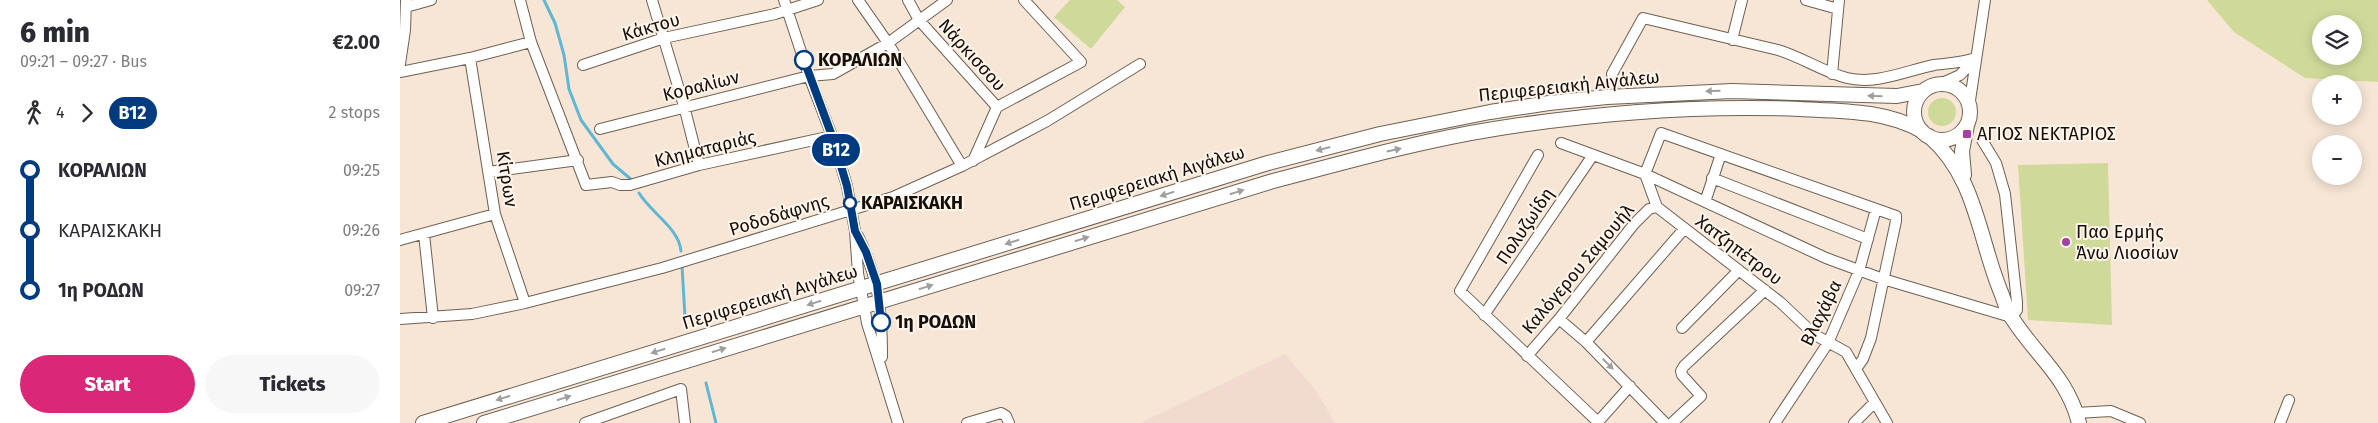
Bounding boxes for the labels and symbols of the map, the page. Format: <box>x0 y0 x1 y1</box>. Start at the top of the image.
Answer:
street label: Κάκτου <box>620 8 682 46</box>
street label: Νάρκισσου <box>934 14 1010 96</box>
place label: ΚΟΡΑΛΙΩΝ <box>818 49 902 71</box>
marker: ΚΟΡΑΛΙΩΝ <box>794 50 814 70</box>
street label: Κοραλίων <box>660 66 742 106</box>
street label: Περιφερειακή Αιγάλεω <box>1477 66 1661 106</box>
one-way arrow <box>1705 88 1721 96</box>
one-way arrow <box>1867 92 1883 100</box>
place label: ΑΓΙΟΣ ΝΕΚΤΑΡΙΟΣ <box>1977 123 2116 145</box>
street label: Κληματαριάς <box>652 126 759 172</box>
marker: ΑΓΙΟΣ ΝΕΚΤΑΡΙΟΣ <box>1961 128 1973 140</box>
line badge: Β12 <box>807 134 865 166</box>
street label: Περιφερειακή Αιγάλεω <box>1067 141 1247 215</box>
one-way arrow <box>1315 145 1330 153</box>
one-way arrow <box>1387 145 1403 153</box>
street label: Κίτρων <box>492 149 522 209</box>
street label: Πολυζωίδη <box>1491 183 1559 269</box>
one-way arrow <box>1230 187 1245 195</box>
street label: Ροδοδάφνης <box>726 189 832 241</box>
one-way arrow <box>1159 191 1174 199</box>
place label: ΚΑΡΑΙΣΚΑΚΗ <box>861 192 963 214</box>
marker: ΚΑΡΑΙΣΚΑΚΗ <box>843 196 857 210</box>
street label: Καλόγερου Σαμουήλ <box>1517 199 1640 339</box>
street label: Χατζηπέτρου <box>1691 210 1787 290</box>
place label: Παο Ερμής Άνω Λιοσίων <box>2076 221 2179 264</box>
one-way arrow <box>1074 235 1089 243</box>
marker: Παο Ερμής Άνω Λιοσίων <box>2060 236 2072 248</box>
one-way arrow <box>1004 239 1019 247</box>
street label: Περιφερειακή Αιγάλεω <box>680 260 860 334</box>
street label: Βλαχάβα <box>1796 277 1846 349</box>
one-way arrow <box>919 282 934 290</box>
one-way arrow <box>806 300 821 308</box>
place label: 1η ΡΟΔΩΝ <box>895 311 976 333</box>
marker: 1η ΡΟΔΩΝ <box>871 312 891 332</box>
one-way arrow <box>712 346 727 354</box>
one-way arrow <box>651 347 666 355</box>
one-way arrow <box>1601 358 1613 370</box>
one-way arrow <box>557 394 572 402</box>
one-way arrow <box>495 395 510 403</box>

